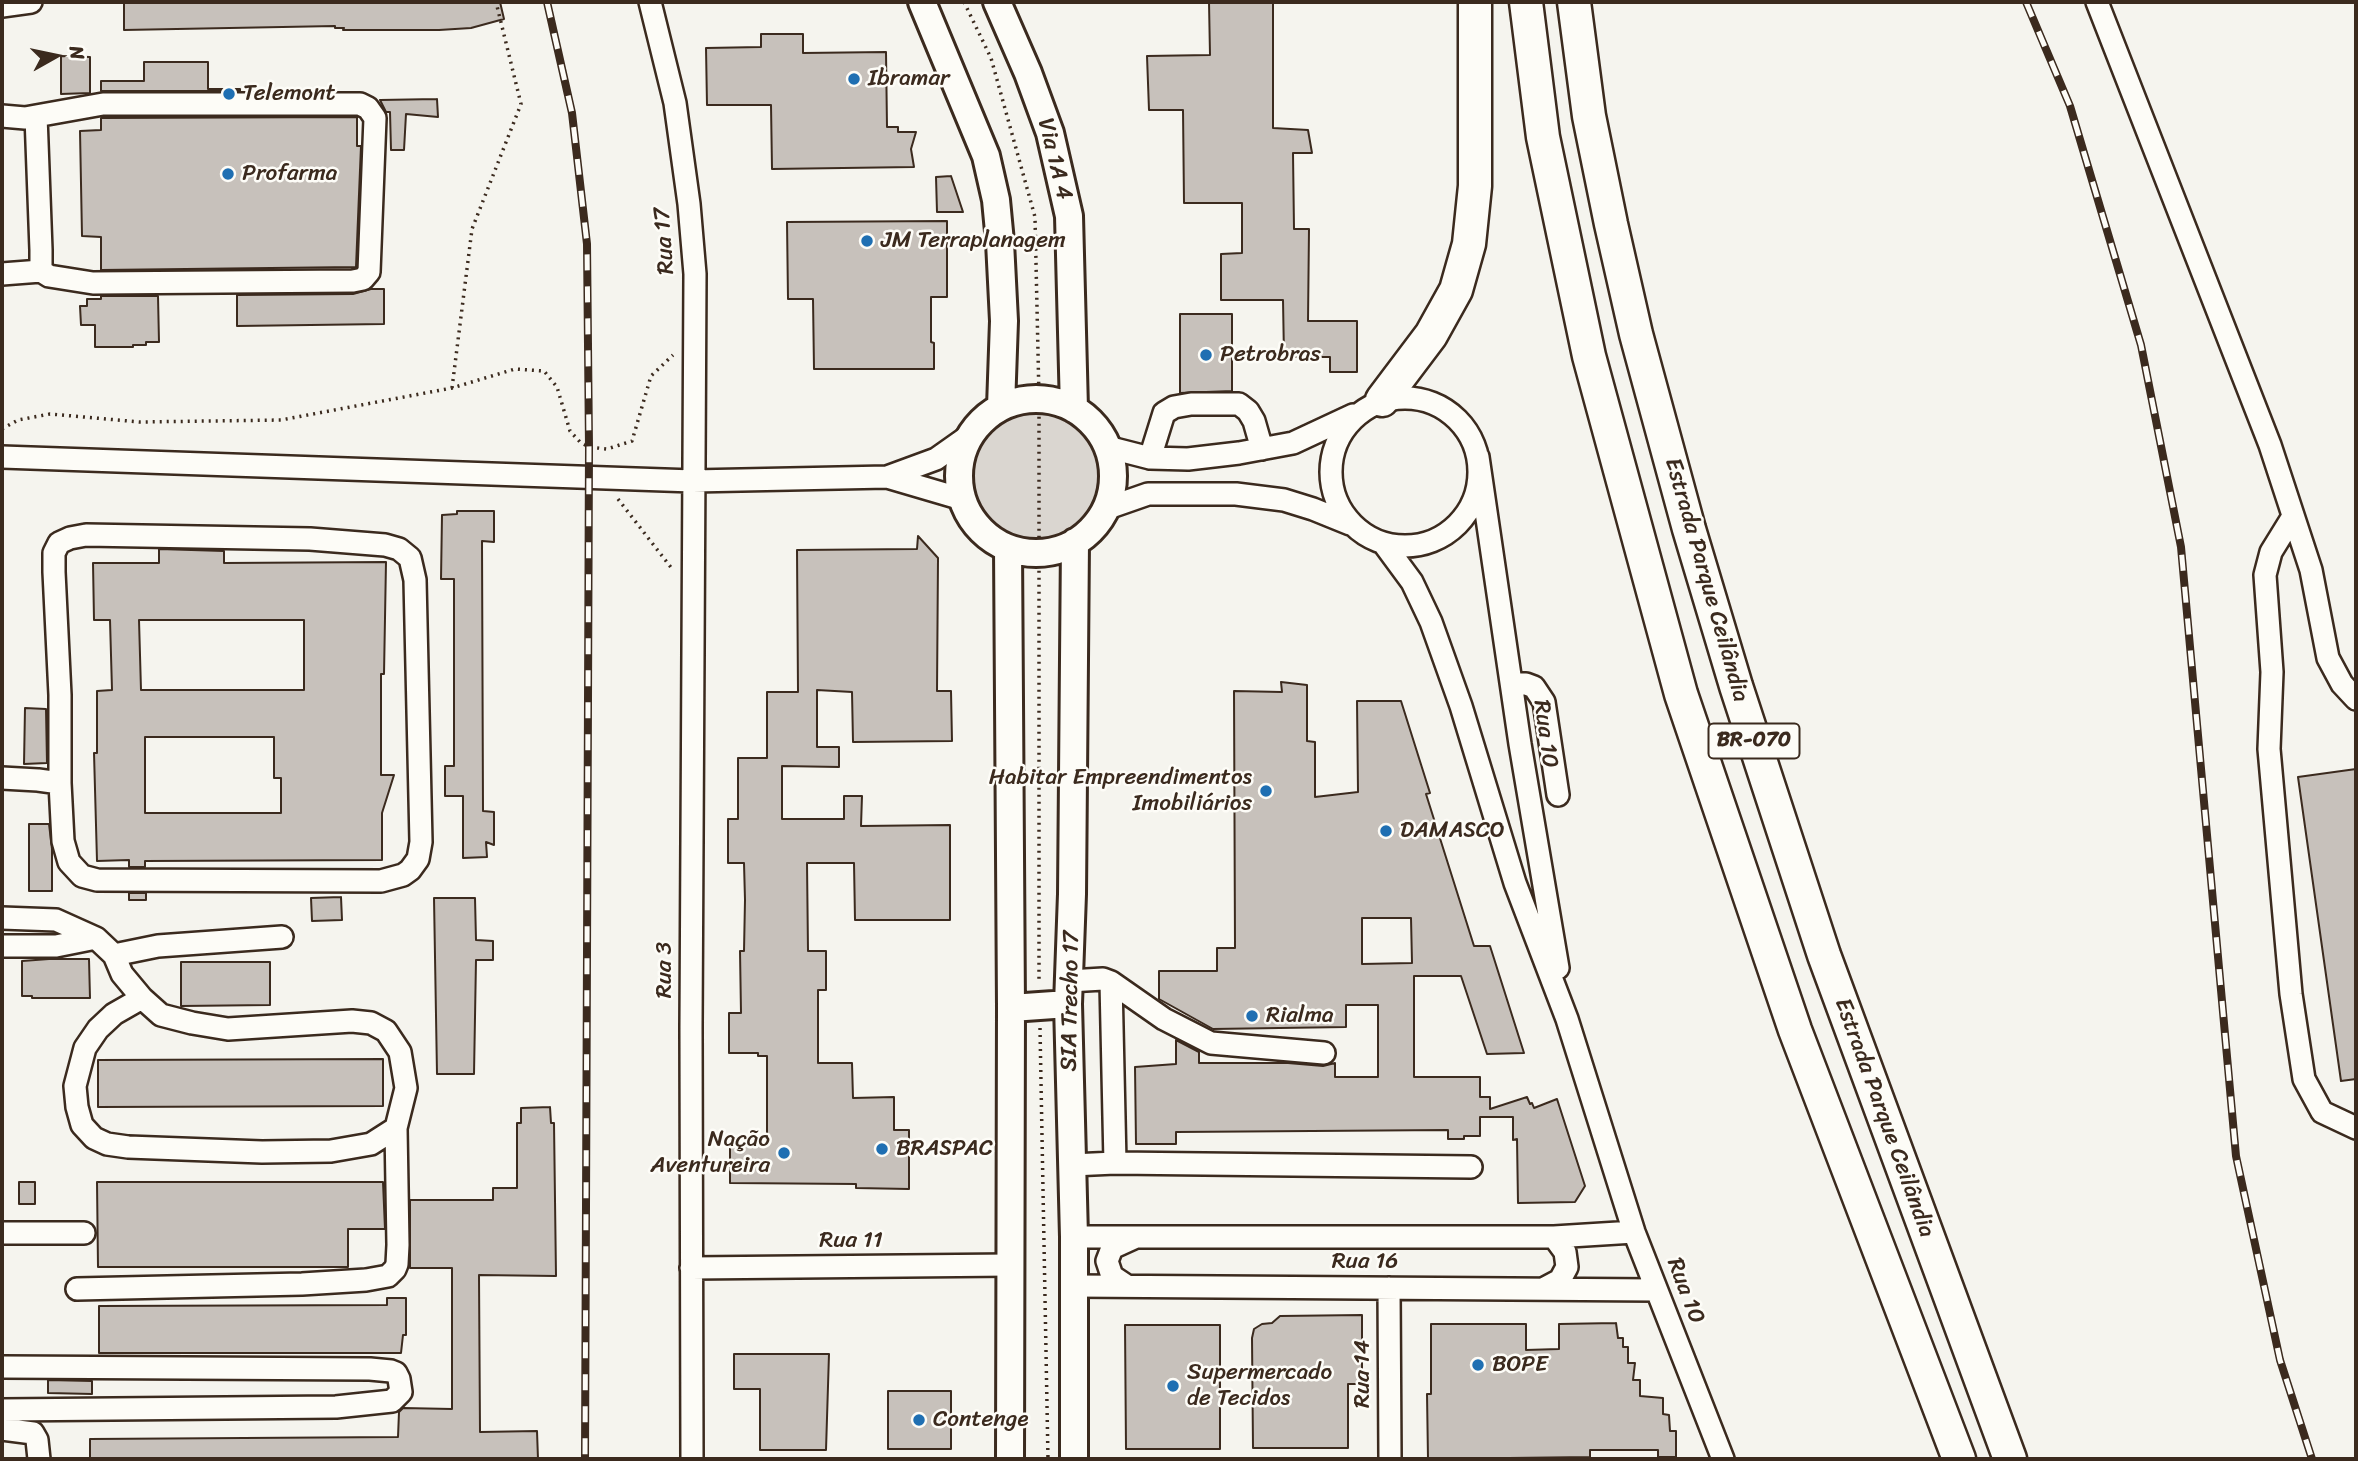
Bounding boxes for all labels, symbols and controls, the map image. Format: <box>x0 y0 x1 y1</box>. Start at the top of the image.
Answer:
north arrow <box>21 21 91 91</box>
text: N <box>60 44 95 62</box>
place label: Ibramar <box>868 65 949 93</box>
marker: Ibramar <box>846 71 862 87</box>
place label: Telemont <box>243 80 336 108</box>
marker: Telemont <box>221 86 237 102</box>
street label: Via 1A 4 <box>1031 115 1077 203</box>
place label: Profarma <box>242 160 337 188</box>
marker: Profarma <box>220 166 236 182</box>
street label: Rua 17 <box>649 207 681 275</box>
place label: JM Terraplanagem <box>881 227 1066 255</box>
marker: JM Terraplanagem <box>859 233 875 249</box>
place label: Petrobras <box>1220 341 1321 369</box>
marker: Petrobras <box>1198 347 1214 363</box>
street label: Estrada Parque Ceilândia <box>1658 455 1754 705</box>
street label: Rua 10 <box>1527 698 1563 770</box>
road number: BR-070 <box>1708 724 1800 758</box>
place label: Habitar Empreendimentos Imobiliários <box>989 764 1252 818</box>
marker: Habitar Empreendimentos Imobiliários <box>1258 783 1274 799</box>
place label: DAMASCO <box>1400 817 1505 845</box>
marker: DAMASCO <box>1378 823 1394 839</box>
street label: SIA Trecho 17 <box>1056 930 1086 1072</box>
street label: Rua 3 <box>651 942 679 998</box>
street label: Estrada Parque Ceilândia <box>1828 995 1940 1241</box>
place label: Rialma <box>1266 1002 1334 1030</box>
marker: Rialma <box>1244 1008 1260 1024</box>
place label: Nação Aventureira <box>651 1126 770 1180</box>
place label: BRASPAC <box>896 1135 993 1163</box>
marker: BRASPAC <box>874 1141 890 1157</box>
marker: Nação Aventureira <box>776 1145 792 1161</box>
street label: Rua 11 <box>819 1227 883 1255</box>
street label: Rua 16 <box>1332 1248 1398 1276</box>
street label: Rua 10 <box>1660 1254 1710 1328</box>
street label: Rua 14 <box>1349 1340 1377 1408</box>
place label: BOPE <box>1492 1351 1548 1379</box>
marker: BOPE <box>1470 1357 1486 1373</box>
place label: Supermercado de Tecidos <box>1187 1359 1332 1413</box>
marker: Supermercado de Tecidos <box>1165 1378 1181 1394</box>
place label: Contenge <box>933 1406 1028 1434</box>
marker: Contenge <box>911 1412 927 1428</box>

